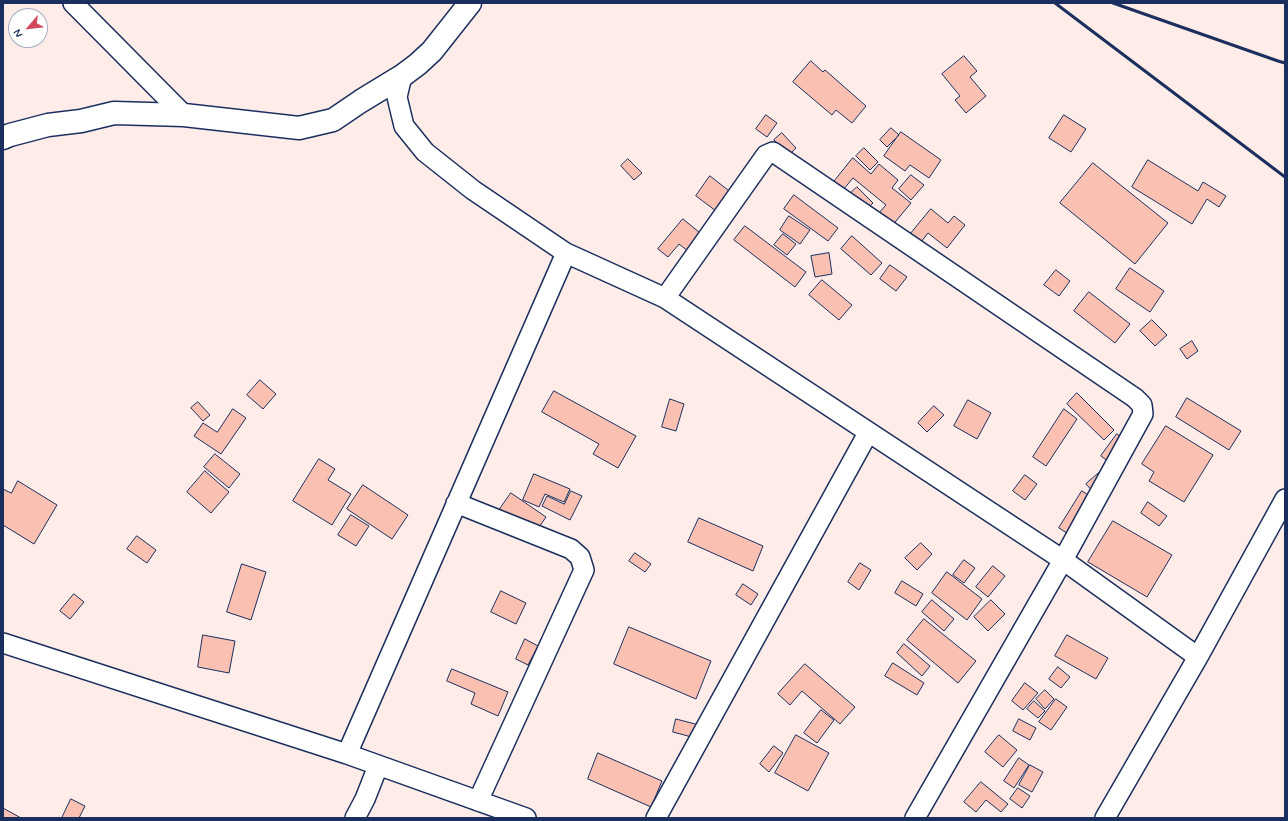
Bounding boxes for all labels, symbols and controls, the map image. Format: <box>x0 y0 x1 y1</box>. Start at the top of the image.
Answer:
north arrow <box>8 8 48 48</box>
text: N <box>10 27 26 40</box>

